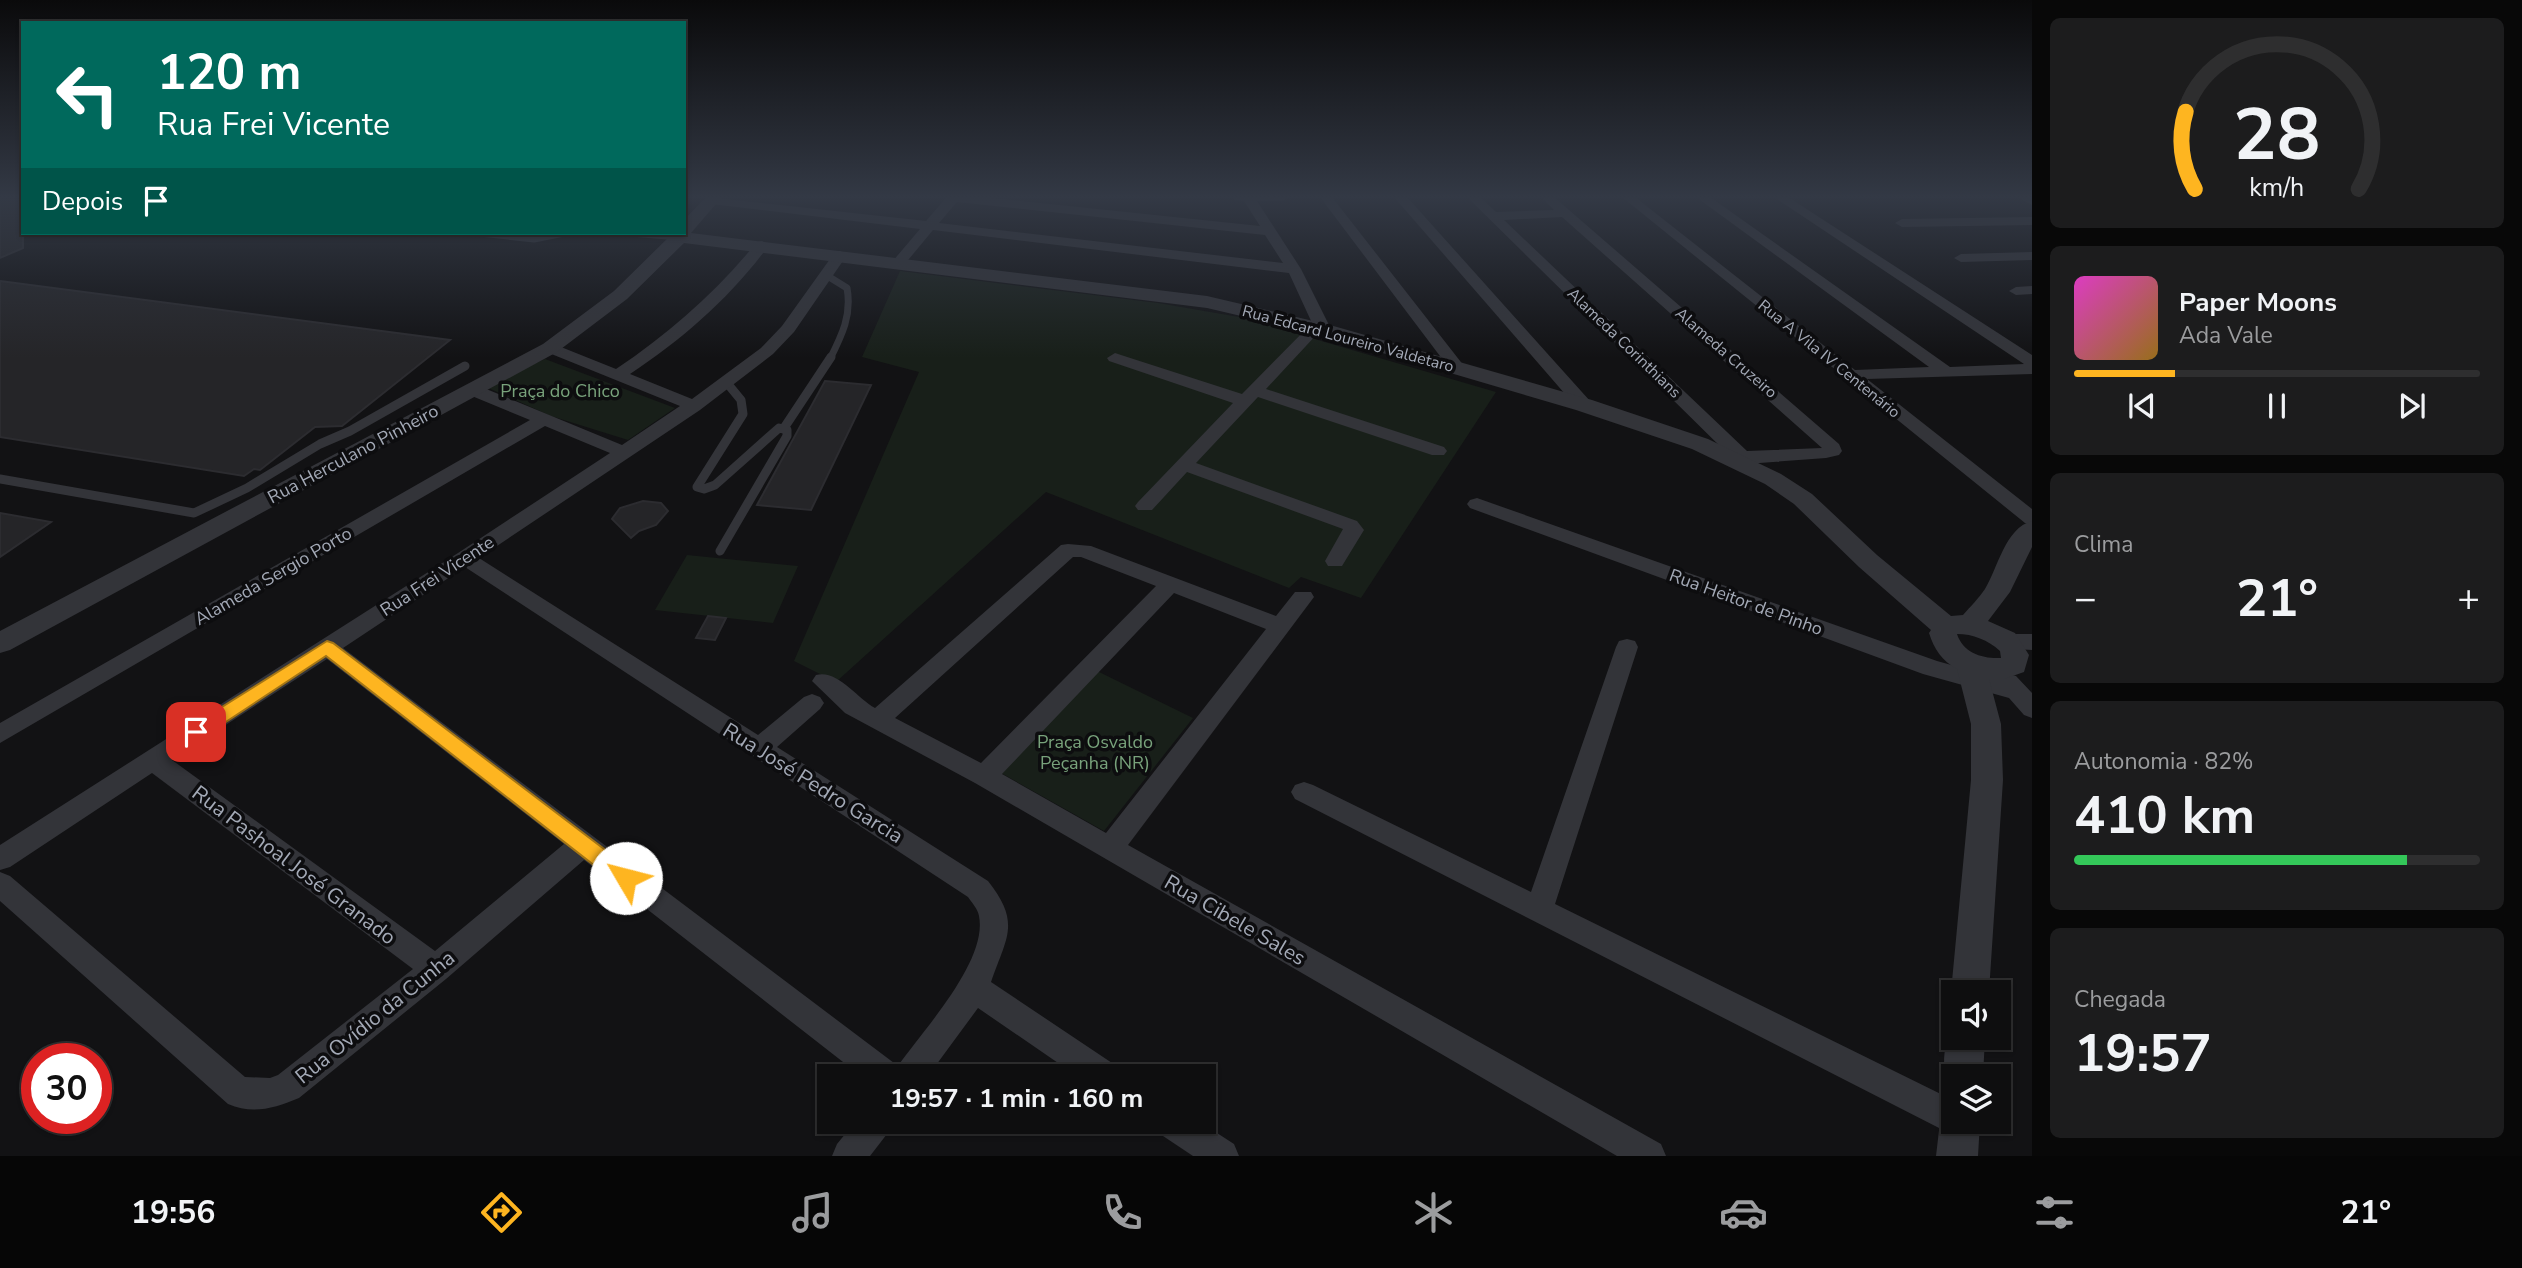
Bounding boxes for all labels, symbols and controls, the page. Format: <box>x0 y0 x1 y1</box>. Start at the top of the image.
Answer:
text: 120 m <box>157 39 301 106</box>
icon: left <box>42 49 133 140</box>
text: 28 <box>2233 85 2321 185</box>
text: Rua Frei Vicente <box>157 103 390 146</box>
text: km/h <box>2249 171 2305 205</box>
icon: arrive <box>137 182 175 220</box>
text: Depois <box>42 184 123 219</box>
street label: Alameda Corinthians <box>1562 283 1686 403</box>
text: Paper Moons <box>2179 285 2337 320</box>
street label: Rua A Vila IV Centenário <box>1753 295 1905 423</box>
street label: Rua Edcard Loureiro Valdetaro <box>1240 300 1456 378</box>
street label: Alameda Cruzeiro <box>1670 303 1782 404</box>
text: Ada Vale <box>2179 320 2273 351</box>
park label: Praça do Chico <box>500 379 620 403</box>
icon: previous <box>2123 387 2161 425</box>
icon: pause <box>2258 387 2296 425</box>
icon: next <box>2393 387 2431 425</box>
street label: Rua Herculano Pinheiro <box>263 399 443 509</box>
street label: Alameda Sergio Porto <box>190 521 356 631</box>
text: Clima <box>2074 529 2134 560</box>
street label: Rua Frei Vicente <box>376 530 498 622</box>
street label: Rua Heitor de Pinho <box>1666 563 1826 641</box>
text: 21° <box>2236 563 2318 634</box>
text: − <box>2074 573 2097 624</box>
text: + <box>2457 573 2480 624</box>
pin <box>166 702 226 762</box>
icon: arrive <box>177 713 215 751</box>
street label: Rua José Pedro Garcia <box>718 716 908 850</box>
park label: Praça Osvaldo Peçanha (NR) <box>1037 730 1153 775</box>
text: Autonomia · 82% <box>2074 746 2254 777</box>
street label: Rua Pashoal José Granado <box>186 779 402 951</box>
text: 410 km <box>2074 780 2255 851</box>
position arrow <box>589 841 663 915</box>
street label: Rua Cibele Sales <box>1159 868 1311 972</box>
street label: Rua Ovídio da Cunha <box>289 944 461 1090</box>
map controls <box>1941 980 2011 1134</box>
button: sound <box>1941 980 2011 1050</box>
text: Chegada <box>2074 984 2166 1015</box>
text: 19:57 <box>2074 1018 2212 1089</box>
speed limit sign: 30 <box>21 1043 112 1134</box>
button: layers <box>1941 1064 2011 1134</box>
text: 19:57 · 1 min · 160 m <box>890 1081 1143 1116</box>
icon: directions <box>477 1188 526 1237</box>
icon: music <box>788 1188 837 1237</box>
icon: phone <box>1098 1188 1147 1237</box>
icon: climate <box>1409 1188 1458 1237</box>
icon: car <box>1719 1188 1768 1237</box>
icon: filters <box>2030 1188 2079 1237</box>
text: 19:56 <box>131 1191 216 1234</box>
text: 21° <box>2341 1191 2391 1234</box>

